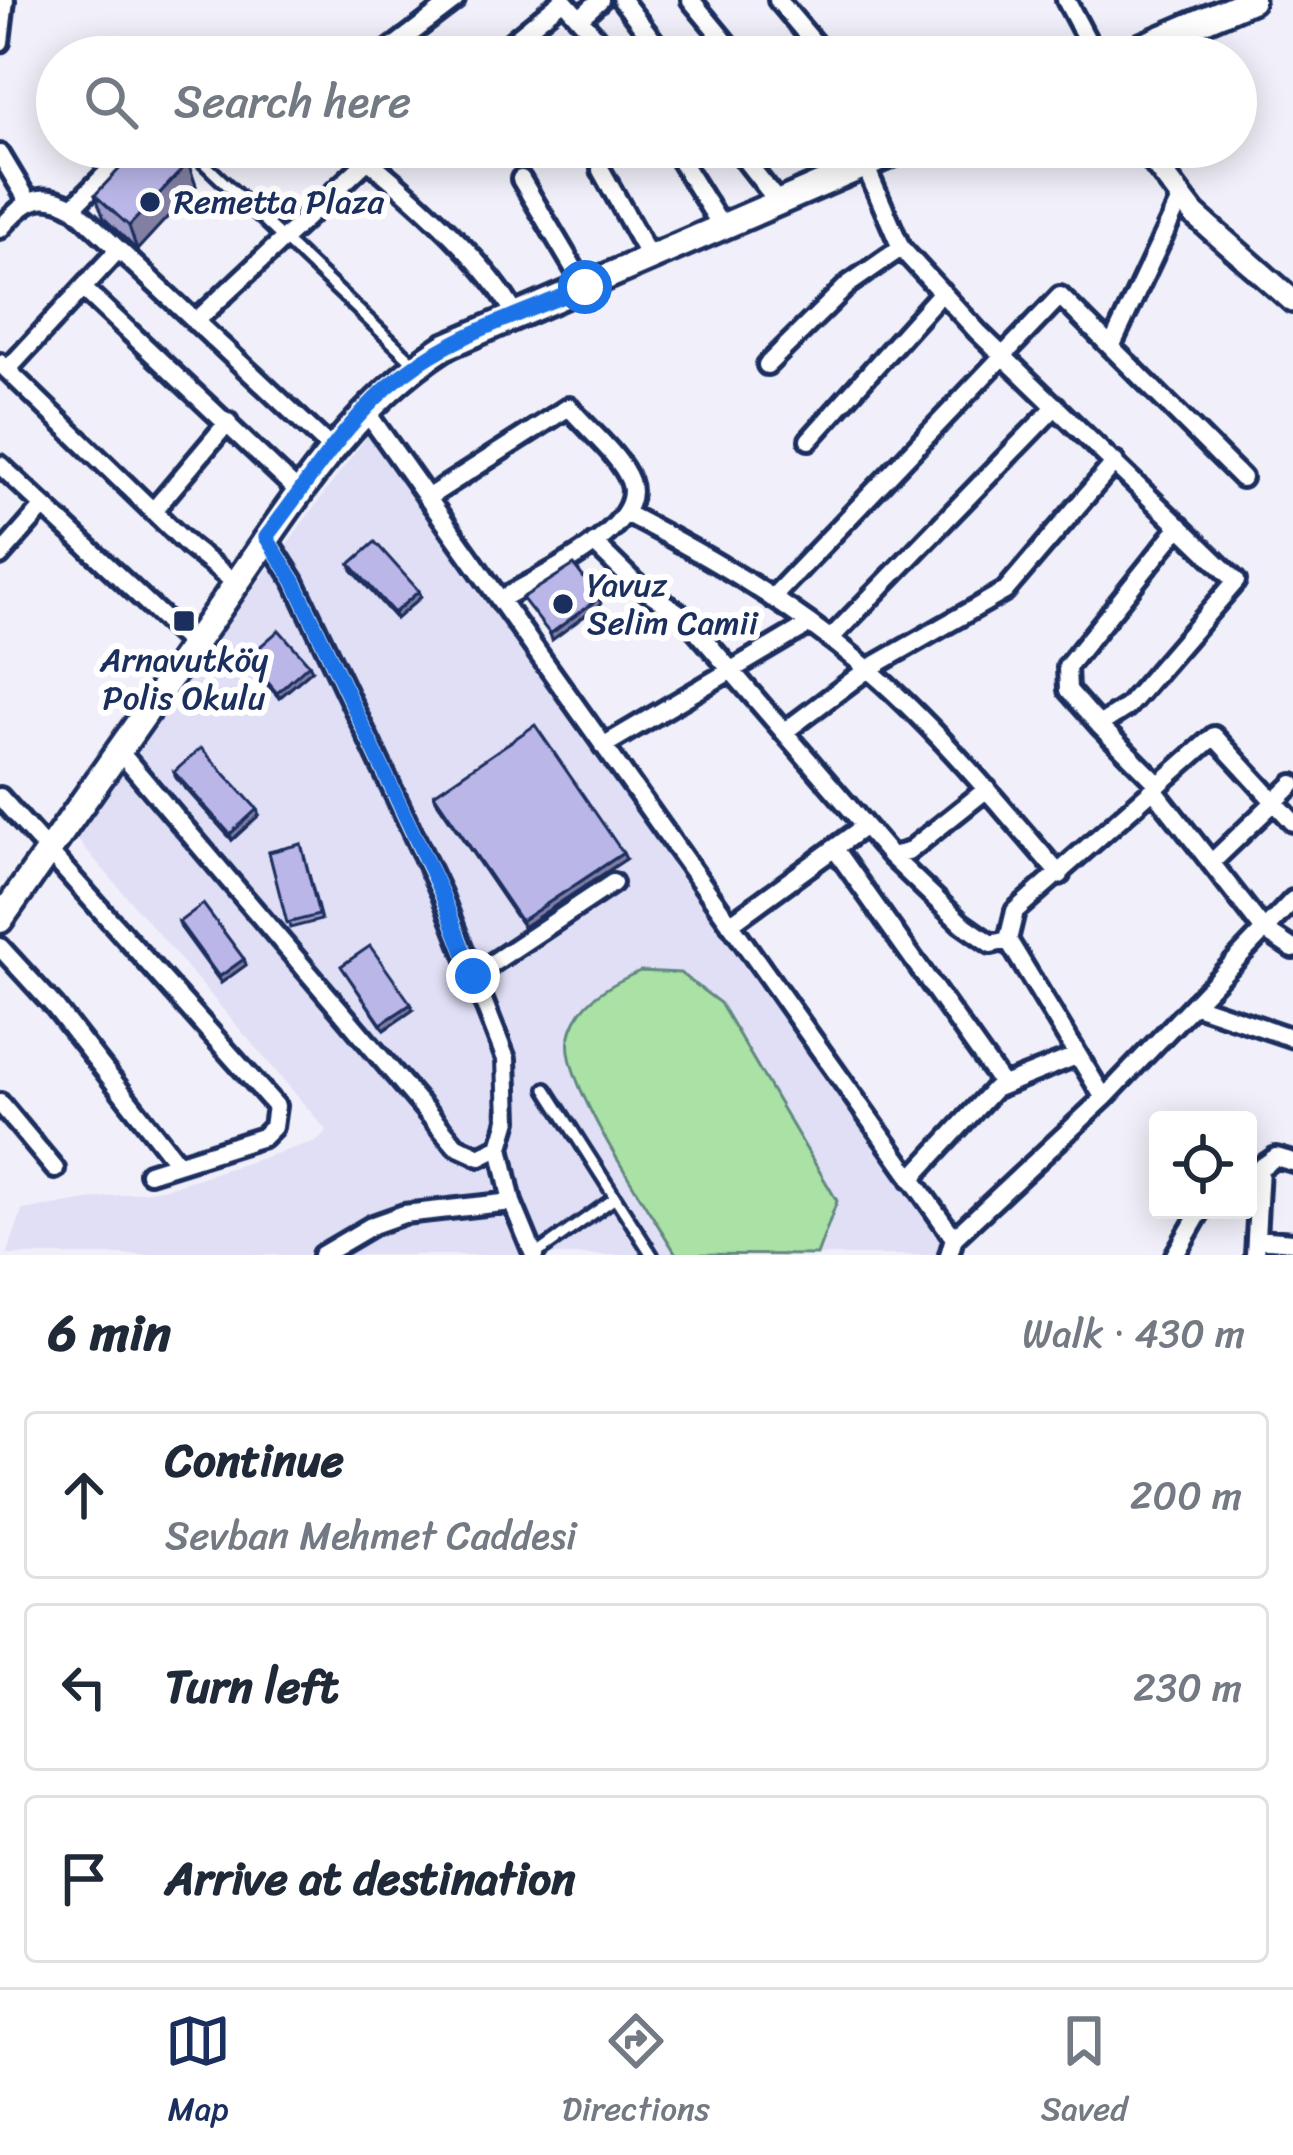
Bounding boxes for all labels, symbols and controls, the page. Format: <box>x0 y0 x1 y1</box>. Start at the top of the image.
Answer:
search box <box>36 36 1257 168</box>
text: Search here <box>174 62 411 142</box>
icon: search <box>78 69 144 135</box>
place label: Remetta Plaza <box>174 173 384 231</box>
marker: Remetta Plaza <box>137 189 163 215</box>
route start <box>558 260 612 314</box>
place label: Yavuz Selim Camii <box>587 556 759 652</box>
marker: Yavuz Selim Camii <box>550 591 576 617</box>
marker: Arnavutköy Polis Okulu <box>171 608 197 634</box>
place label: Arnavutköy Polis Okulu <box>99 631 268 727</box>
route end <box>446 949 500 1003</box>
map controls <box>1149 1111 1257 1219</box>
button: locate <box>1149 1111 1257 1219</box>
text: 6 min <box>48 1288 171 1378</box>
text: Walk · 430 m <box>1022 1299 1245 1368</box>
text: Continue <box>165 1421 344 1501</box>
text: 200 m <box>1130 1461 1242 1530</box>
icon: ahead <box>51 1462 117 1528</box>
text: Sevban Mehmet Caddesi <box>165 1501 577 1570</box>
text: Turn left <box>165 1647 338 1727</box>
text: 230 m <box>1133 1653 1242 1722</box>
icon: left <box>51 1654 117 1720</box>
text: Arrive at destination <box>165 1839 575 1919</box>
icon: arrive <box>51 1846 117 1912</box>
tab: Map <box>165 2008 231 2138</box>
tab: Directions <box>562 2008 710 2138</box>
tab: Saved <box>1041 2008 1128 2138</box>

